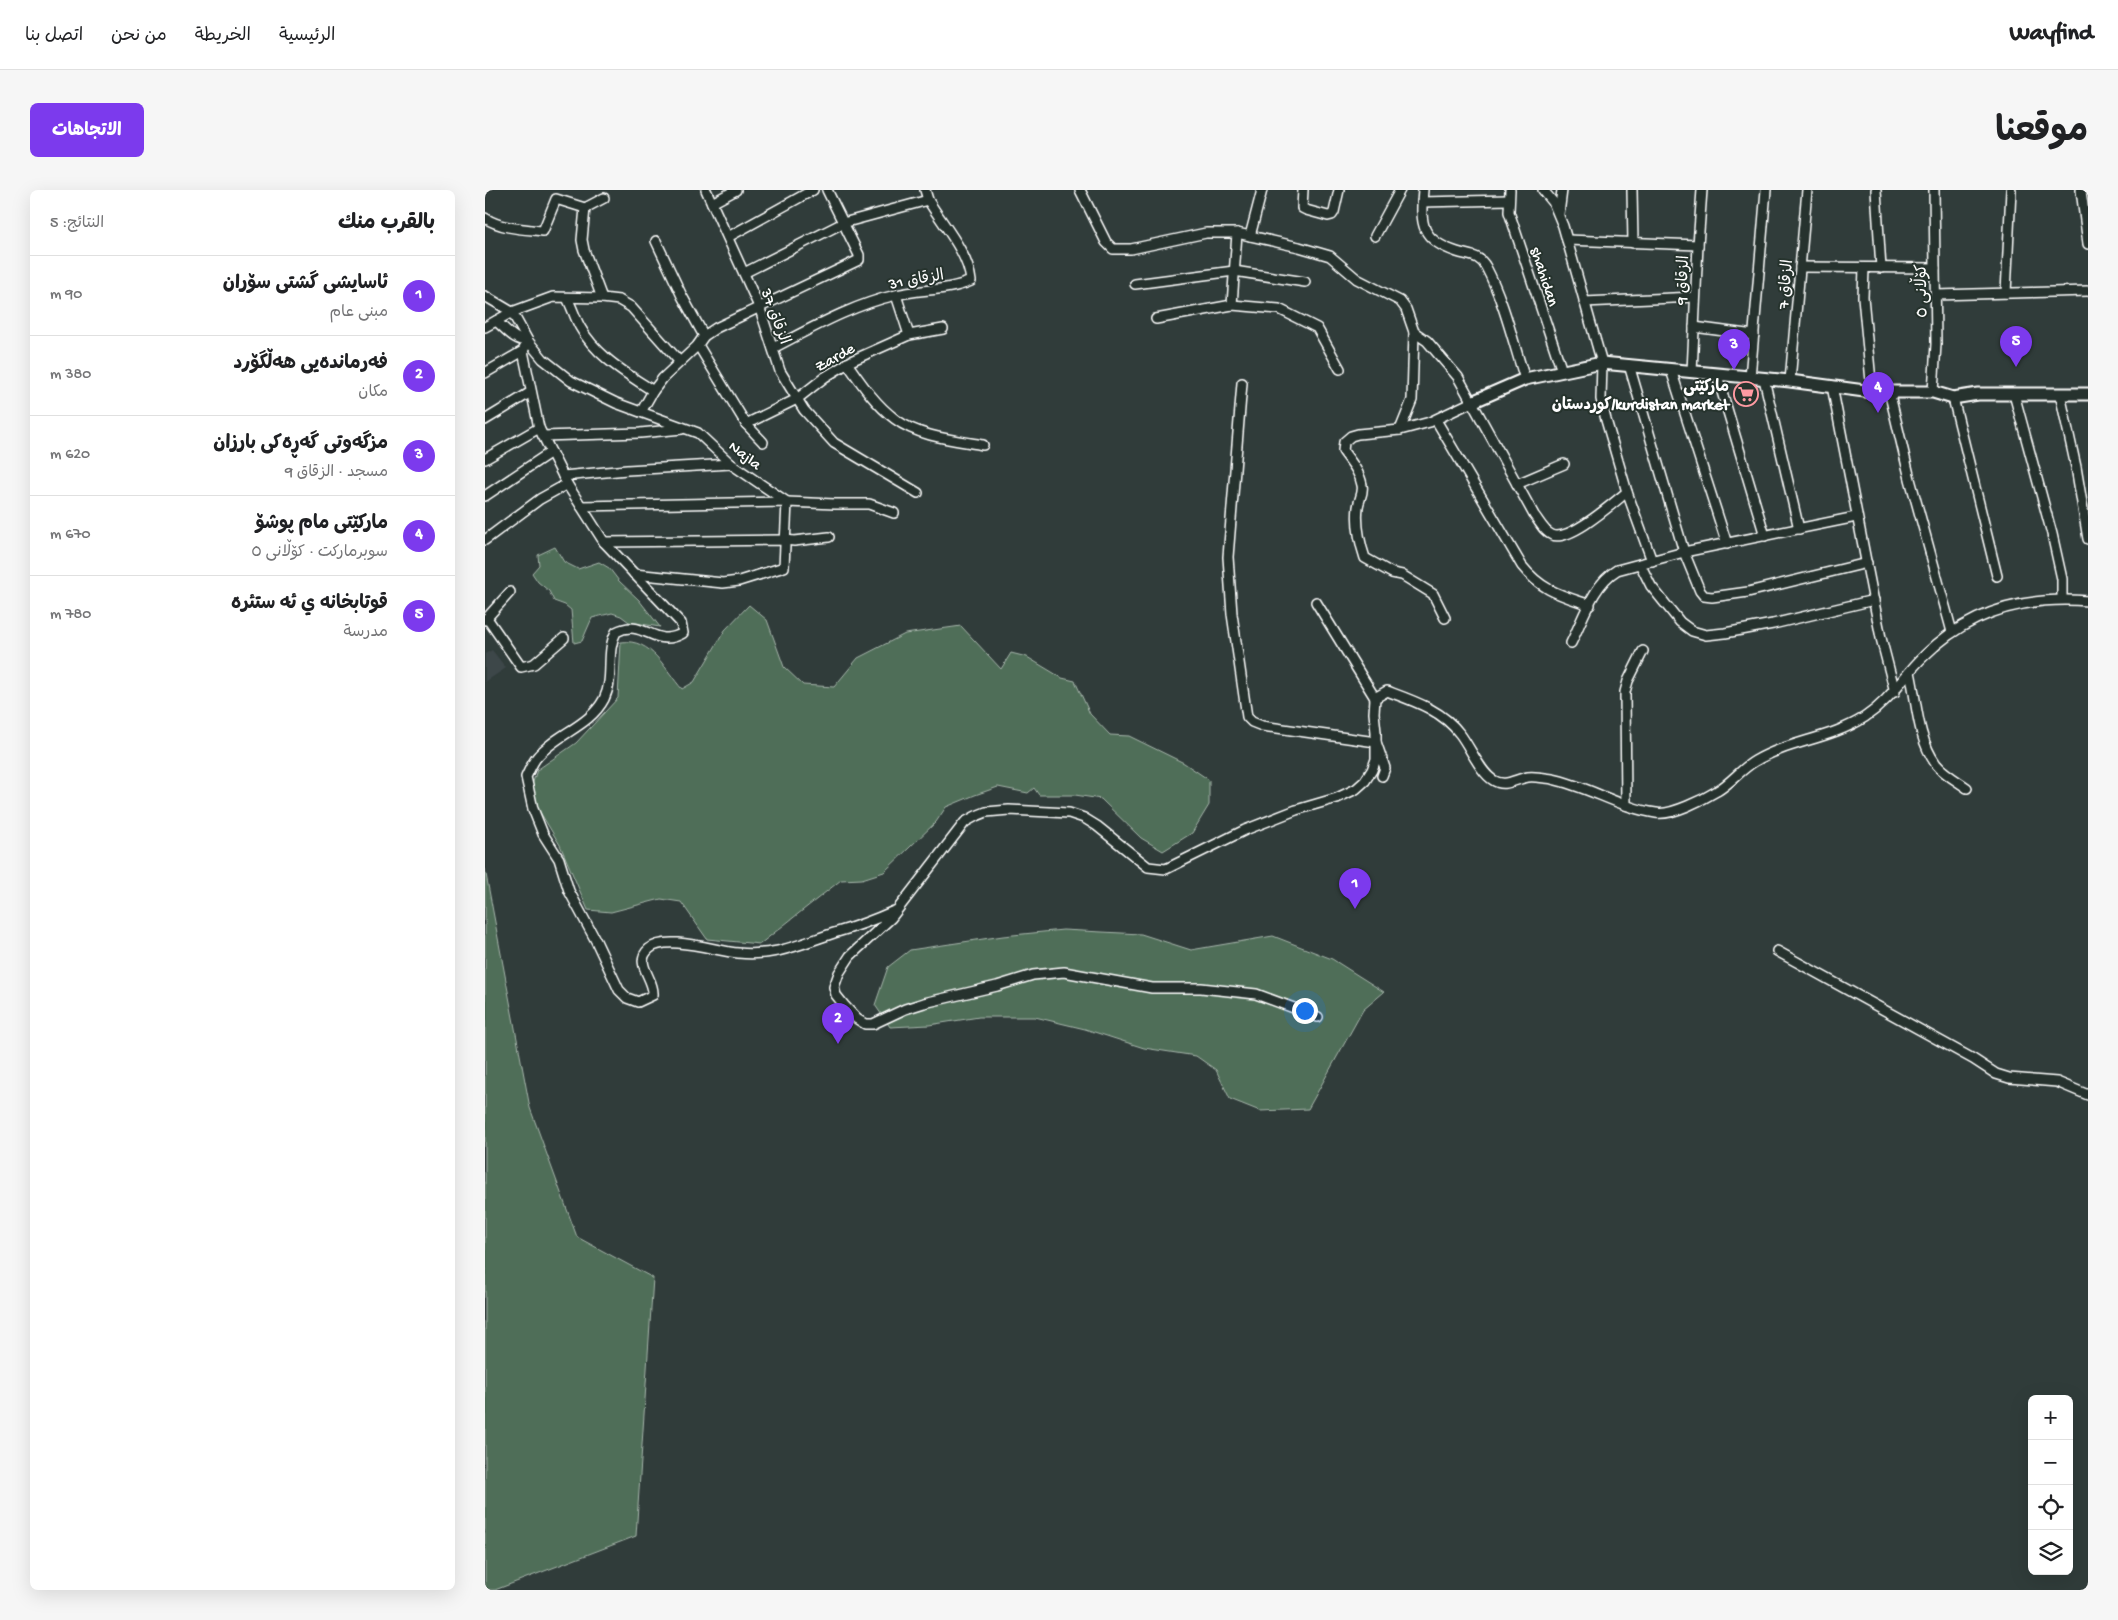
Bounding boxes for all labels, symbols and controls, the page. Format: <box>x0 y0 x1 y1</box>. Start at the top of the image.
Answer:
text: Wayfind <box>2009 20 2093 49</box>
text: اتصل بنا <box>25 26 83 47</box>
text: من نحن <box>111 26 167 47</box>
text: الخريطة <box>195 26 251 47</box>
text: الرئيسية <box>279 26 335 47</box>
button: الاتجاهات <box>30 103 144 157</box>
text: موقعنا <box>1995 113 2088 154</box>
text: بالقرب منك <box>338 212 435 237</box>
text: النتائج: 5 <box>50 215 104 234</box>
street label: shahidan <box>1524 245 1561 310</box>
street label: الزقاق 9 <box>1674 255 1695 306</box>
street label: الزقاق 7 <box>1776 259 1799 311</box>
street label: کۆڵانی ٥ <box>1909 264 1933 318</box>
street label: الزقاق 31 <box>886 267 946 296</box>
text: ئاسایشی گشتی سۆران <box>223 273 388 296</box>
text: 90 m <box>50 286 82 305</box>
text: 1 <box>416 286 422 305</box>
street label: الزقاق 37 <box>755 286 793 348</box>
text: مبنى عام <box>329 304 388 323</box>
pin: 5 <box>2000 326 2032 367</box>
pin: 3 <box>1718 329 1750 370</box>
street label: Zarde <box>813 340 860 378</box>
text: فەرماندەیی هەڵگۆرد <box>234 353 388 376</box>
text: 380 m <box>50 366 91 385</box>
text: 2 <box>415 366 423 385</box>
pin: 4 <box>1862 372 1894 413</box>
place label: مارکێتی کوردستان/kurdistan market <box>1552 378 1730 416</box>
supermarket icon: مارکێتی کوردستان/kurdistan market <box>1733 381 1759 407</box>
text: مكان <box>358 384 388 403</box>
text: مزگەوتی گەڕەکی بارزان <box>213 433 388 456</box>
street label: Najla <box>724 438 765 476</box>
text: 620 m <box>50 446 90 465</box>
text: 3 <box>415 446 423 465</box>
text: مسجد · الزقاق 9 <box>285 464 388 483</box>
text: مارکێتی مام پوشۆ <box>255 513 388 536</box>
text: 670 m <box>50 526 91 545</box>
text: 4 <box>415 526 423 545</box>
text: سوبرماركت · کۆڵانی ٥ <box>251 544 388 563</box>
text: قوتابخانه ي ئه ستئره <box>231 593 388 616</box>
text: 780 m <box>50 606 91 625</box>
text: 5 <box>415 606 423 625</box>
text: مدرسة <box>343 624 388 643</box>
pin: 1 <box>1339 868 1371 909</box>
your location <box>1292 998 1318 1024</box>
pin: 2 <box>822 1003 854 1044</box>
map controls <box>2028 1395 2073 1575</box>
button: + <box>2028 1395 2073 1440</box>
button: − <box>2028 1440 2073 1485</box>
button: locate <box>2028 1485 2073 1530</box>
button: layers <box>2028 1530 2073 1575</box>

